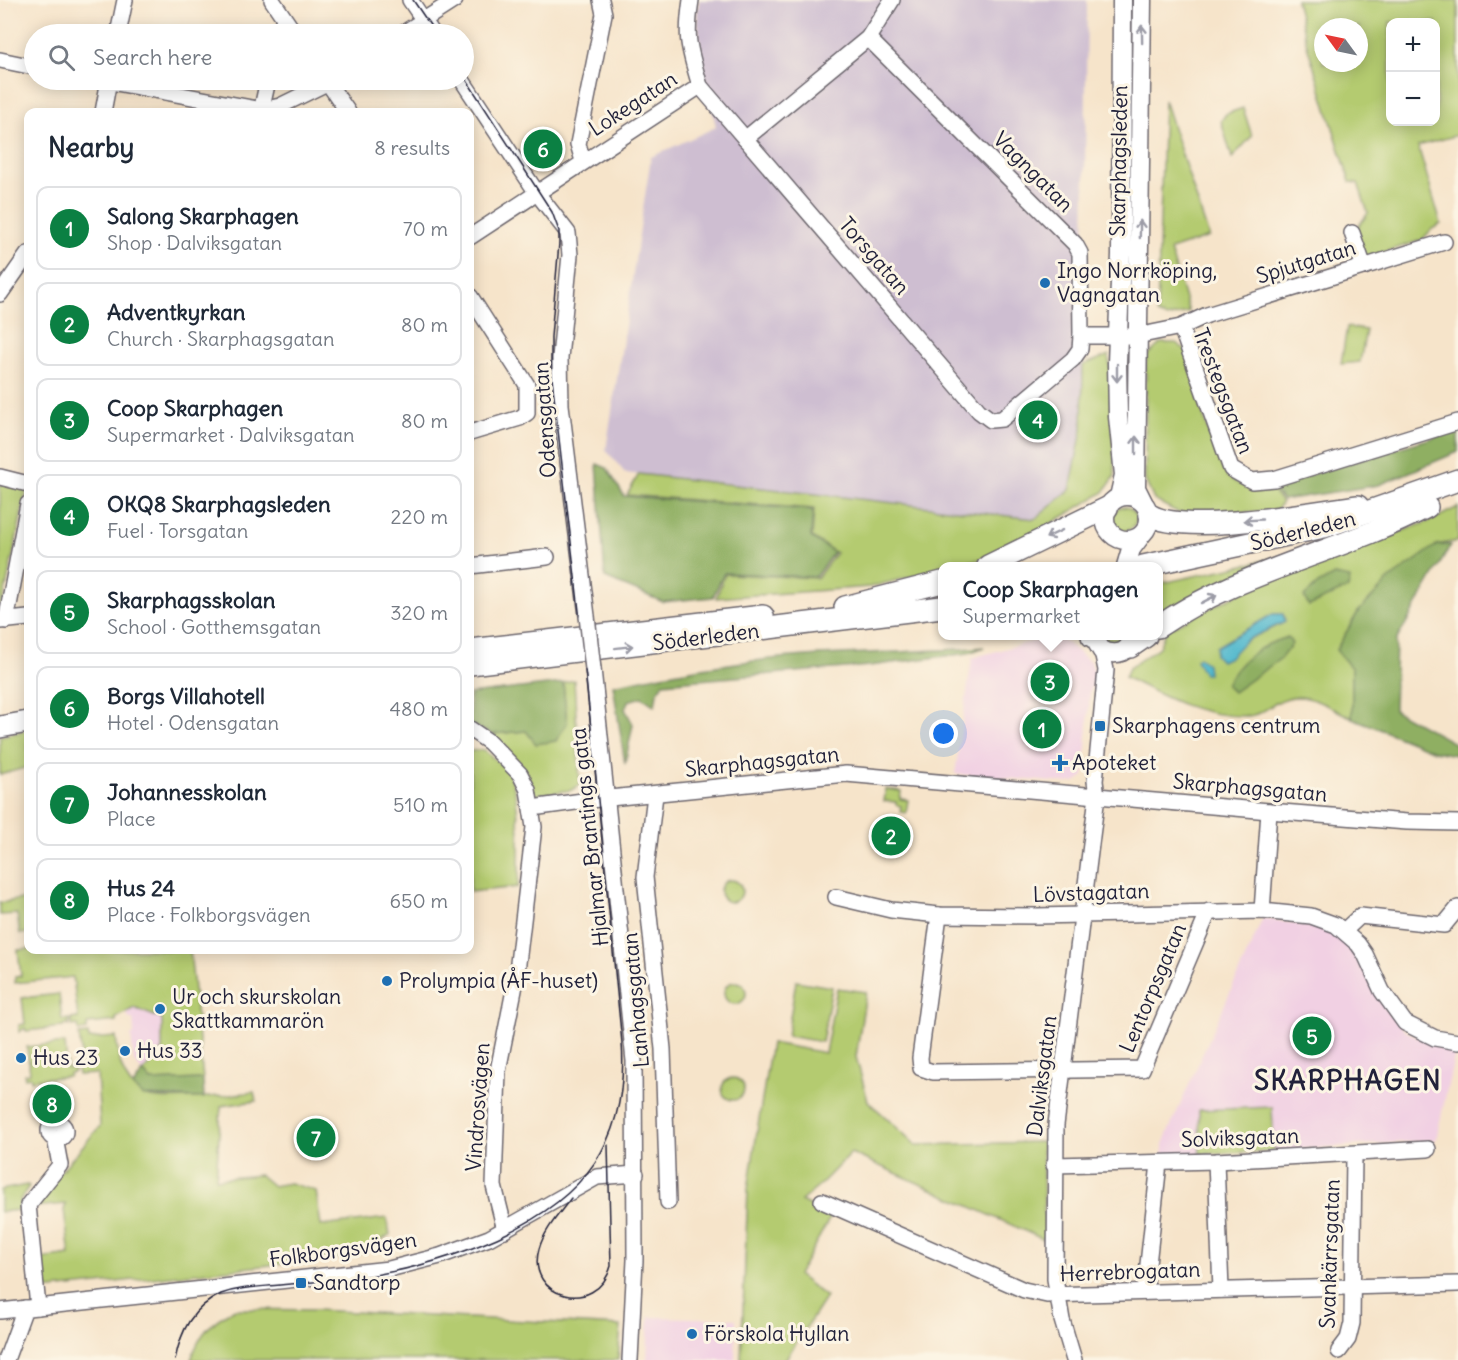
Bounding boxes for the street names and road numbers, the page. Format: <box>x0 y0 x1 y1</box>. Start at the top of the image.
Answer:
street label: Lokegatan <box>584 65 682 142</box>
street label: Skarphagsleden <box>1104 85 1133 237</box>
street label: Vagngatan <box>987 126 1079 218</box>
street label: Torsgatan <box>833 211 916 300</box>
street label: Spjutgatan <box>1253 234 1359 289</box>
street label: Trestegsgatan <box>1187 324 1260 458</box>
street label: Odensgatan <box>527 361 562 479</box>
street label: Söderleden <box>1248 504 1358 557</box>
street label: Söderleden <box>651 617 761 656</box>
street label: Hjalmar Brantings gata <box>565 727 614 948</box>
street label: Skarphagsgatan <box>683 740 840 783</box>
street label: Skarphagsgatan <box>1172 767 1328 808</box>
street label: Lövstagatan <box>1032 877 1150 908</box>
street label: Lentorpsgatan <box>1113 919 1192 1057</box>
street label: Lanhagsgatan <box>616 931 655 1069</box>
street label: Dalviksgatan <box>1021 1014 1062 1138</box>
street label: Vindrosvägen <box>460 1042 495 1172</box>
street label: Solviksgatan <box>1180 1122 1300 1153</box>
street label: Svankärrsgatan <box>1313 1179 1346 1329</box>
street label: Folkborgsvägen <box>268 1226 418 1273</box>
street label: Herrebrogatan <box>1059 1256 1201 1287</box>

